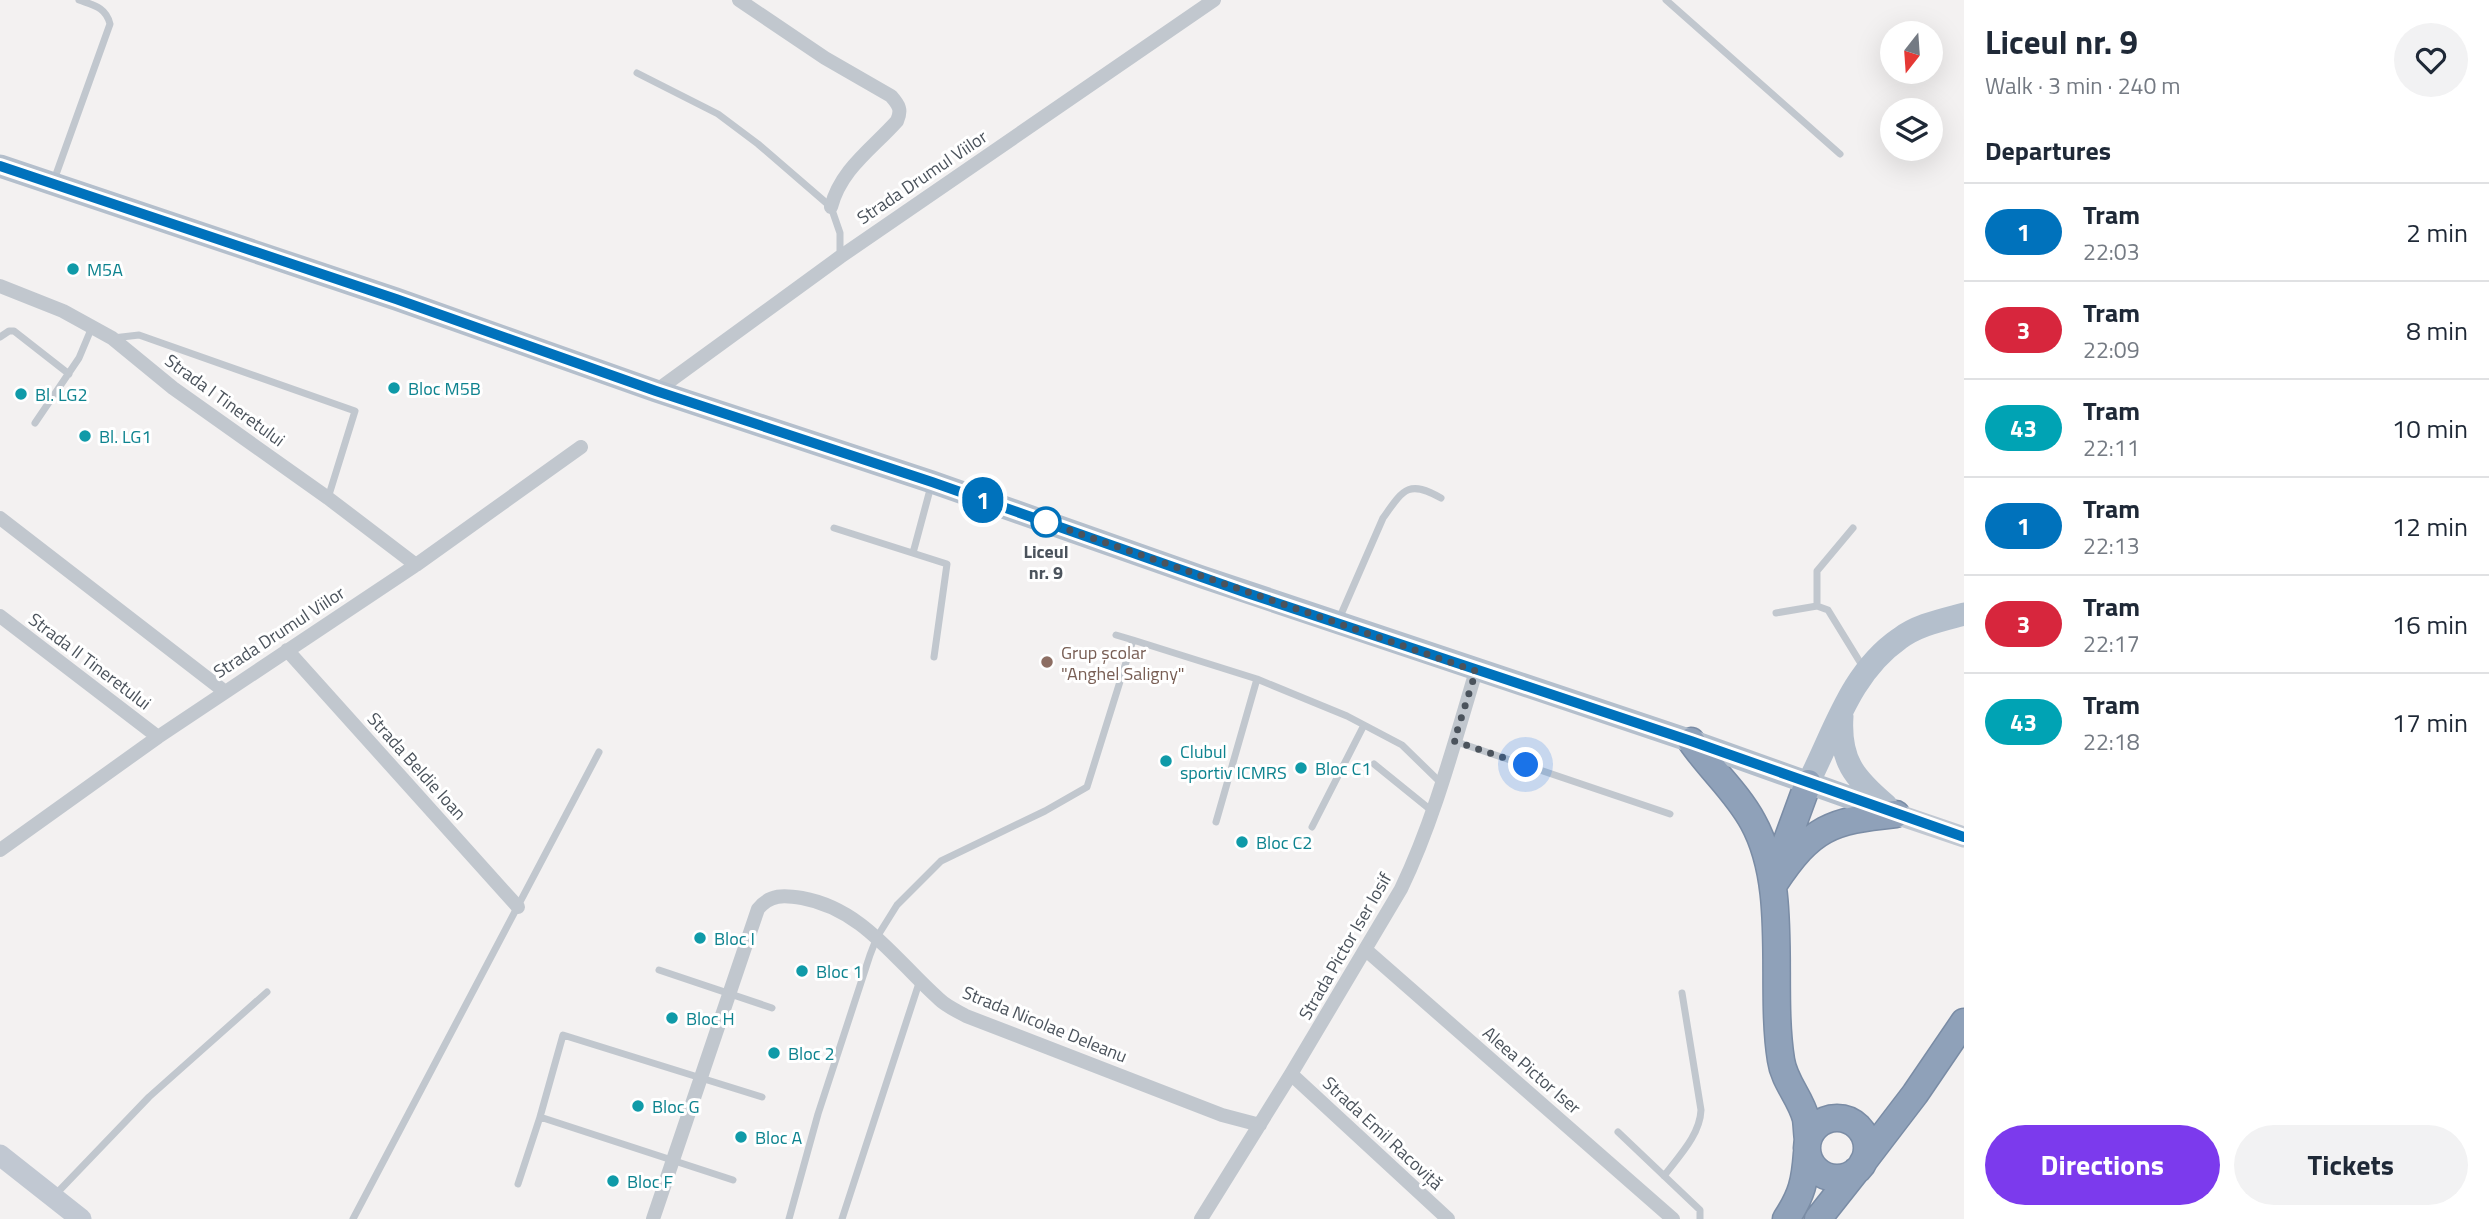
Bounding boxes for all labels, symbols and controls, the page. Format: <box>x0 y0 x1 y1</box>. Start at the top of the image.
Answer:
text: Liceul nr. 9 <box>1985 17 2138 67</box>
north arrow <box>1880 21 1942 84</box>
map controls <box>1880 21 1943 161</box>
button: heart <box>2394 23 2468 97</box>
text: Walk · 3 min · 240 m <box>1985 68 2181 103</box>
button: layers <box>1880 98 1943 161</box>
street label: Strada Drumul Viilor <box>851 123 993 231</box>
text: Departures <box>1985 131 2111 170</box>
text: Tram <box>2083 195 2140 234</box>
text: 2 min <box>2406 213 2468 252</box>
text: 1 <box>2017 214 2030 250</box>
text: 22:03 <box>2083 234 2140 269</box>
place label: M5A <box>87 256 123 283</box>
marker: M5A <box>65 261 81 277</box>
text: Tram <box>2083 293 2140 332</box>
text: 8 min <box>2406 311 2468 350</box>
text: 3 <box>2017 312 2030 348</box>
text: 22:09 <box>2083 332 2140 367</box>
street label: Strada I Tineretului <box>159 347 291 453</box>
place label: Bloc M5B <box>408 375 481 402</box>
marker: Bloc M5B <box>386 380 402 396</box>
place label: Bl. LG2 <box>35 381 88 408</box>
marker: Bl. LG2 <box>13 386 29 402</box>
text: Tram <box>2083 391 2140 430</box>
text: 10 min <box>2392 409 2468 448</box>
text: 43 <box>2010 410 2037 446</box>
place label: Bl. LG1 <box>99 423 152 450</box>
marker: Bl. LG1 <box>77 428 93 444</box>
text: 22:11 <box>2083 430 2140 465</box>
line badge: 1 <box>960 477 1006 523</box>
text: 1 <box>976 482 990 518</box>
text: Tram <box>2083 489 2140 528</box>
marker: Liceul nr. 9 <box>1031 507 1061 537</box>
text: 12 min <box>2392 507 2468 546</box>
text: 1 <box>2017 508 2030 544</box>
text: 22:13 <box>2083 528 2140 563</box>
place label: Liceul nr. 9 <box>1023 538 1069 586</box>
street label: Strada Drumul Viilor <box>208 579 350 685</box>
text: Tram <box>2083 587 2140 626</box>
text: 16 min <box>2392 605 2468 644</box>
street label: Strada II Tineretului <box>23 606 157 716</box>
text: 3 <box>2017 606 2030 642</box>
text: 22:17 <box>2083 626 2140 661</box>
place label: Grup școlar "Anghel Saligny" <box>1061 639 1185 687</box>
marker: Grup școlar "Anghel Saligny" <box>1039 654 1055 670</box>
text: Tram <box>2083 685 2140 724</box>
text: 17 min <box>2392 703 2468 742</box>
text: 43 <box>2010 704 2037 740</box>
street label: Strada Beldie Ioan <box>361 706 473 826</box>
text: 22:18 <box>2083 724 2140 759</box>
place label: Clubul sportiv ICMRS <box>1180 738 1287 786</box>
your location <box>1508 747 1543 782</box>
marker: Clubul sportiv ICMRS <box>1158 753 1174 769</box>
place label: Bloc C1 <box>1315 755 1371 782</box>
marker: Bloc C1 <box>1293 760 1309 776</box>
place label: Bloc C2 <box>1256 829 1312 856</box>
marker: Bloc C2 <box>1234 834 1250 850</box>
street label: Strada Pictor Iser Iosif <box>1292 867 1398 1025</box>
place label: Bloc I <box>714 925 755 952</box>
marker: Bloc I <box>692 930 708 946</box>
place label: Bloc 1 <box>816 958 863 985</box>
marker: Bloc 1 <box>794 963 810 979</box>
street label: Strada Nicolae Deleanu <box>959 979 1131 1069</box>
place label: Bloc H <box>686 1005 735 1032</box>
marker: Bloc H <box>664 1010 680 1026</box>
street label: Aleea Pictor Iser <box>1477 1020 1587 1120</box>
place label: Bloc 2 <box>788 1040 835 1067</box>
marker: Bloc 2 <box>766 1045 782 1061</box>
street label: Strada Emil Racoviță <box>1317 1070 1449 1196</box>
place label: Bloc G <box>652 1093 700 1120</box>
marker: Bloc G <box>630 1098 646 1114</box>
place label: Bloc A <box>755 1124 803 1151</box>
button: Directions <box>1985 1125 2220 1205</box>
button: Tickets <box>2234 1125 2468 1205</box>
marker: Bloc A <box>733 1129 749 1145</box>
place label: Bloc F <box>627 1168 673 1195</box>
marker: Bloc F <box>605 1173 621 1189</box>

